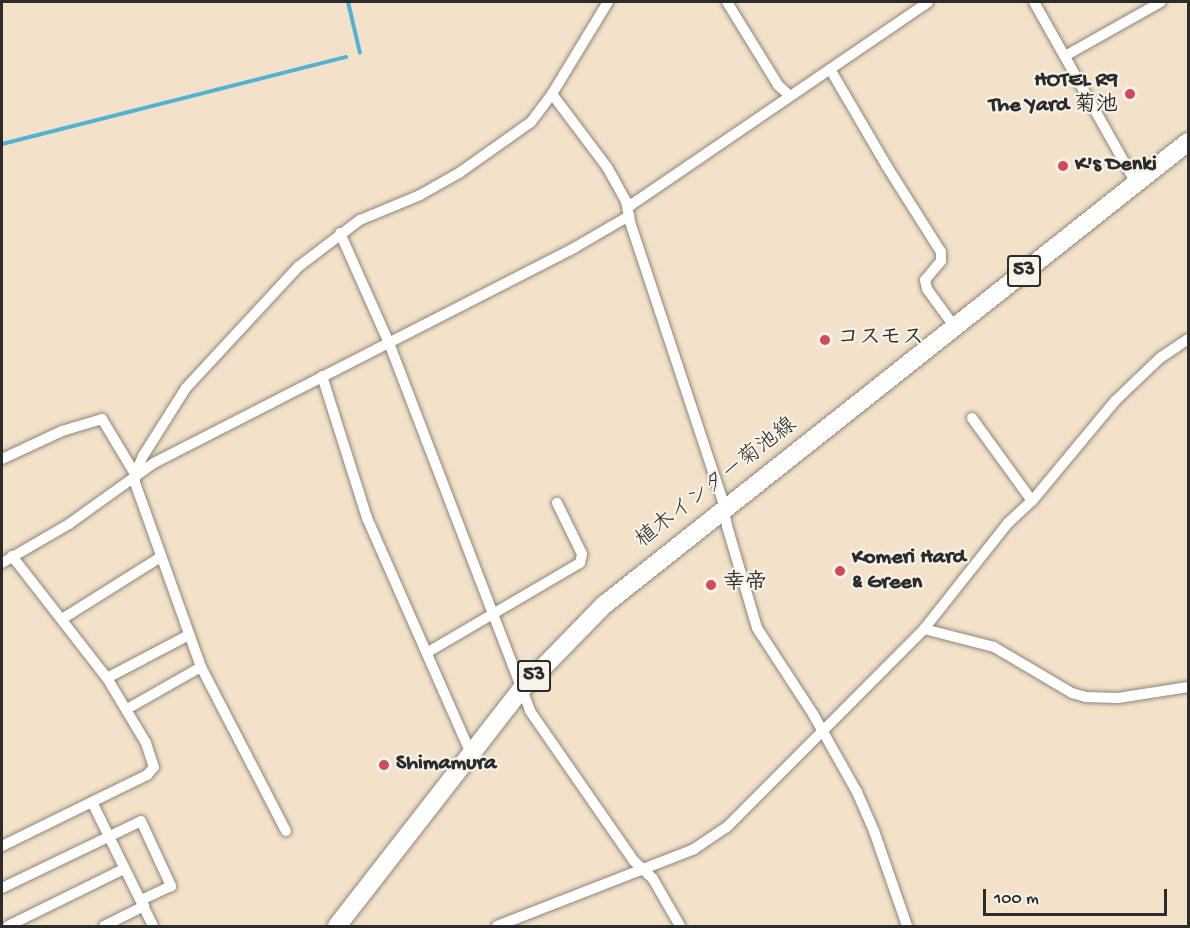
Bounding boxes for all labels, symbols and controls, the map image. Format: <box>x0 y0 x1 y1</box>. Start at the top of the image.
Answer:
place label: HOTEL R9 The Yard 菊池 <box>989 68 1118 119</box>
marker: HOTEL R9 The Yard 菊池 <box>1123 87 1137 101</box>
place label: K's Denki <box>1075 153 1157 179</box>
marker: K's Denki <box>1056 159 1070 173</box>
road number: 53 <box>1006 253 1042 289</box>
place label: コスモス <box>837 327 925 353</box>
marker: コスモス <box>818 333 832 347</box>
street label: 植木インター菊池線 <box>631 413 803 555</box>
place label: Komeri Hard & Green <box>852 545 966 596</box>
marker: Komeri Hard & Green <box>833 564 847 578</box>
place label: 幸帝 <box>723 572 767 598</box>
marker: 幸帝 <box>704 578 718 592</box>
road number: 53 <box>516 658 552 694</box>
place label: Shimamura <box>396 752 497 778</box>
marker: Shimamura <box>377 758 391 772</box>
scale bar <box>986 877 1170 915</box>
text: 100 m <box>994 889 1039 910</box>

